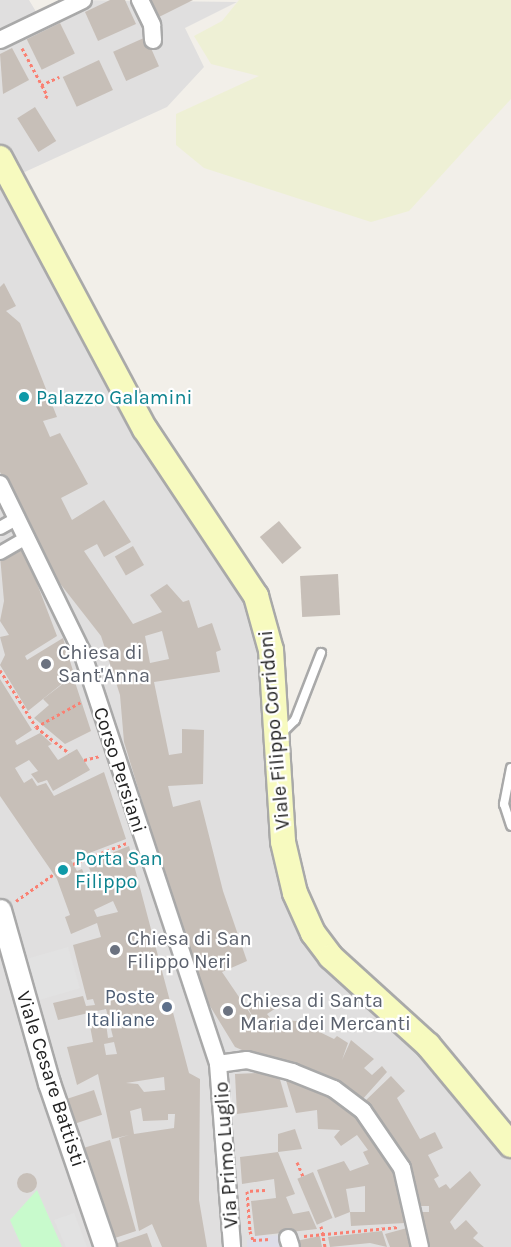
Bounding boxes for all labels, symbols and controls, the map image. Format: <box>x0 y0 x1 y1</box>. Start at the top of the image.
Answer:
place label: Palazzo Galamini <box>36 385 193 409</box>
marker: Palazzo Galamini <box>17 390 31 404</box>
street label: Viale Filippo Corridoni <box>253 629 295 831</box>
place label: Chiesa di Sant'Anna <box>58 640 150 687</box>
marker: Chiesa di Sant'Anna <box>39 657 53 671</box>
street label: Corso Persiani <box>88 704 152 836</box>
place label: Porta San Filippo <box>75 846 163 893</box>
marker: Porta San Filippo <box>56 863 70 877</box>
place label: Chiesa di San Filippo Neri <box>127 927 252 974</box>
marker: Chiesa di San Filippo Neri <box>108 943 122 957</box>
place label: Poste Italiane <box>86 984 155 1031</box>
street label: Viale Cesare Battisti <box>11 988 91 1170</box>
place label: Chiesa di Santa Maria dei Mercanti <box>240 988 411 1035</box>
marker: Poste Italiane <box>160 1000 174 1014</box>
marker: Chiesa di Santa Maria dei Mercanti <box>221 1004 235 1018</box>
street label: Via Primo Luglio <box>209 1081 243 1229</box>

